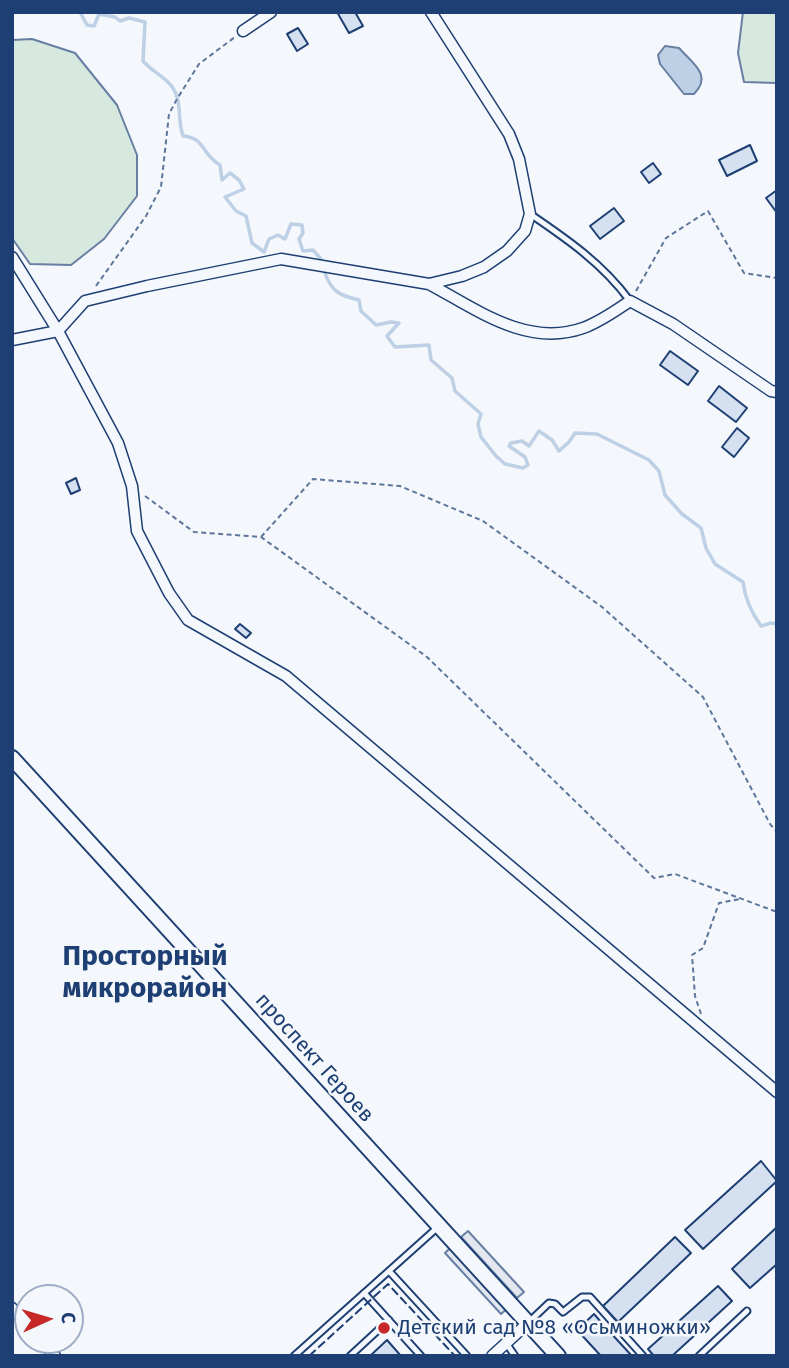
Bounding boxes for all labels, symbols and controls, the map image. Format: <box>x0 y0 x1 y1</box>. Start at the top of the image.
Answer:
district label: Просторный микрорайон <box>63 940 227 1006</box>
street label: проспект Героев <box>249 988 379 1128</box>
north arrow <box>14 1284 84 1354</box>
text: С <box>57 1311 80 1324</box>
place label: Детский сад №8 «Осьминожки» <box>398 1315 711 1341</box>
marker: Детский сад №8 «Осьминожки» <box>376 1320 392 1336</box>

